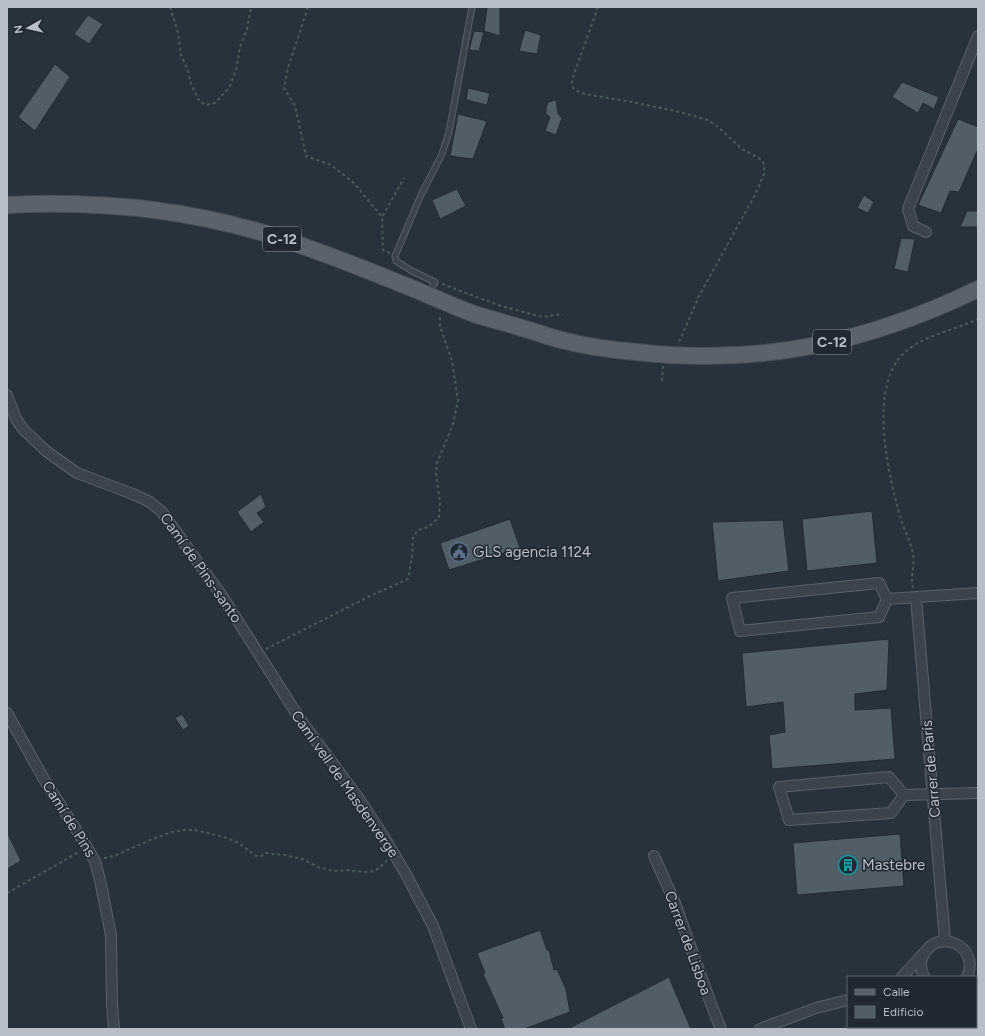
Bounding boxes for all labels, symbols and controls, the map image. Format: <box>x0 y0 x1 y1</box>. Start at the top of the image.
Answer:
north arrow <box>8 8 48 48</box>
text: N <box>12 24 26 34</box>
road number: C-12 <box>263 227 301 251</box>
road number: C-12 <box>813 330 851 354</box>
street label: Camí de Pins-santo <box>156 509 246 627</box>
public building icon: GLS agencia 1124 <box>448 541 470 563</box>
place label: GLS agencia 1124 <box>473 543 591 561</box>
street label: Camí vell de Masdenverge <box>287 707 403 861</box>
street label: Carrer de París <box>918 719 944 819</box>
street label: Camí de Pins <box>38 777 100 861</box>
building icon: Mastebre <box>837 854 859 876</box>
place label: Mastebre <box>862 856 925 874</box>
street label: Carrer de Lisboa <box>661 888 715 998</box>
legend <box>847 976 977 1028</box>
text: Calle <box>883 985 910 999</box>
text: Edificio <box>883 1005 923 1019</box>

